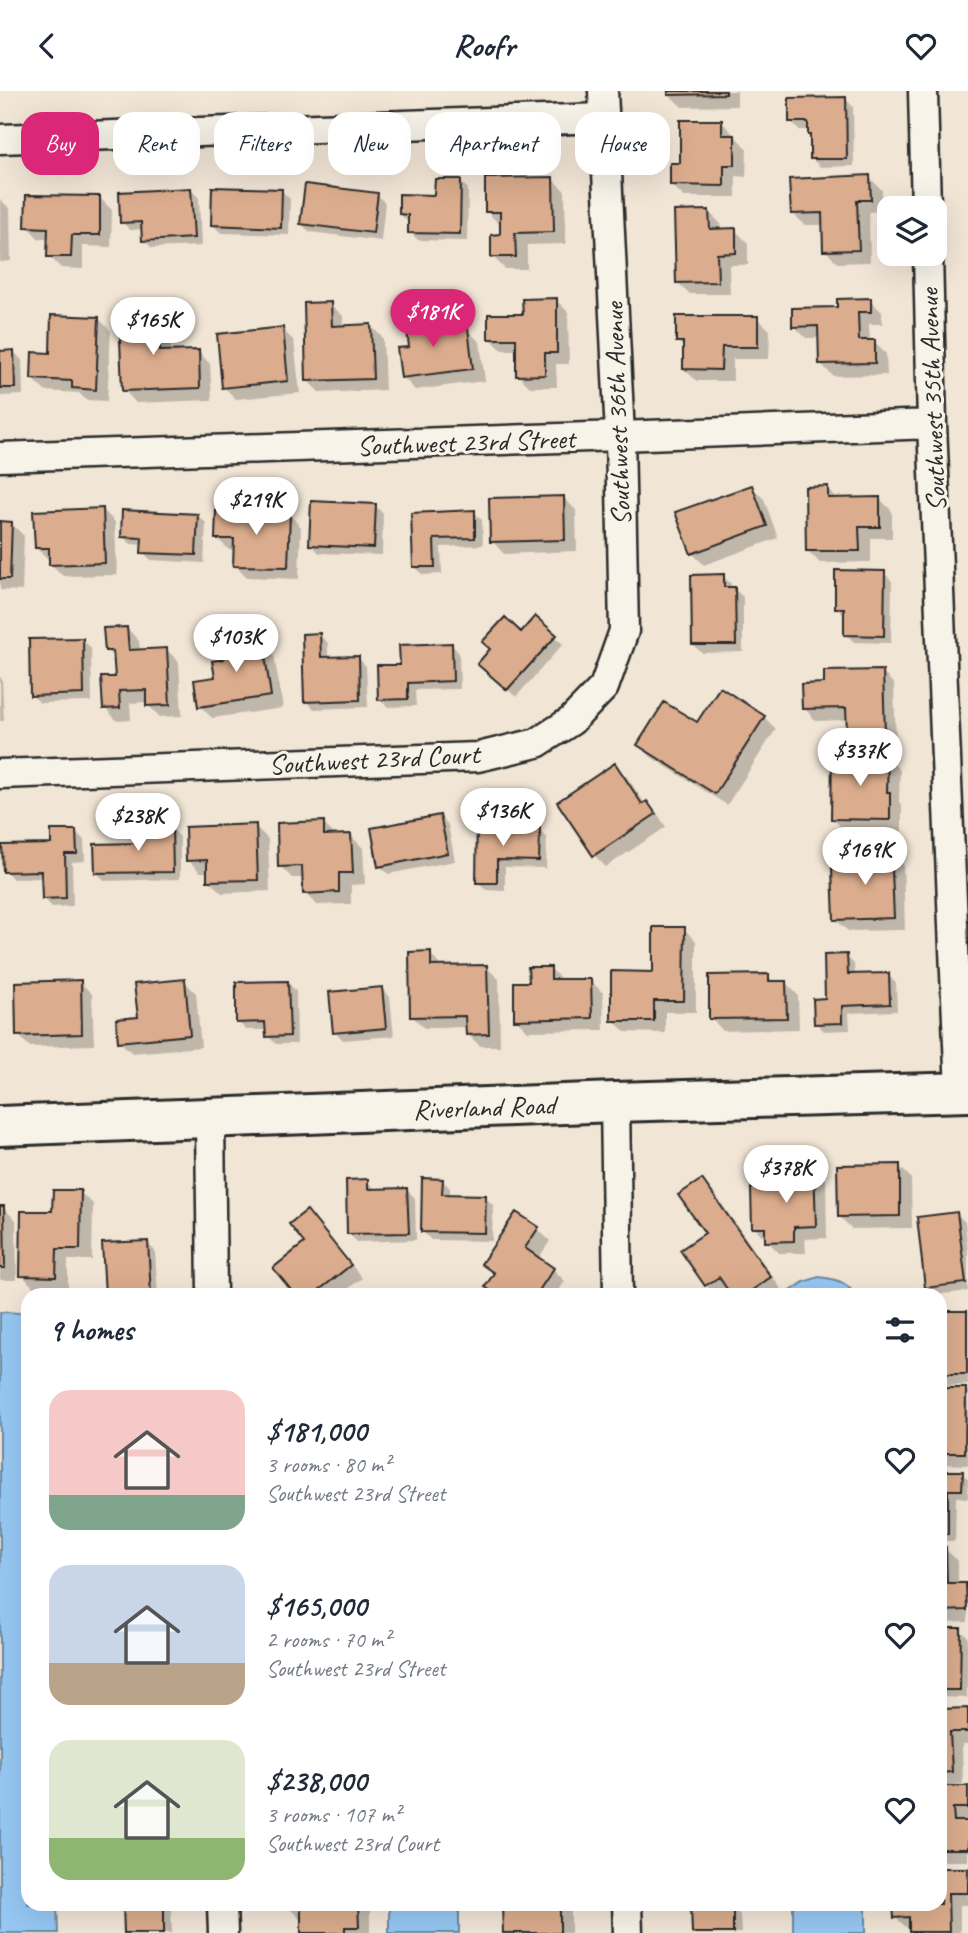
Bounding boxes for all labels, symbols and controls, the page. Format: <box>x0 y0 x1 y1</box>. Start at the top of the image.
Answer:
text: Roofr <box>453 25 515 66</box>
icon: back <box>28 27 66 65</box>
icon: heart <box>902 27 940 65</box>
chip: Buy <box>21 112 99 175</box>
chip: Rent <box>113 112 200 175</box>
chip: Filters <box>214 112 314 175</box>
chip: New <box>328 112 411 175</box>
chip: Apartment <box>425 112 561 175</box>
chip: House <box>575 112 670 175</box>
map controls <box>877 196 947 266</box>
button: layers <box>877 196 947 266</box>
street label: Southwest 35th Avenue <box>911 286 953 512</box>
pin: $181K <box>384 289 482 349</box>
pin: $165K <box>104 297 202 357</box>
text: $181K <box>406 297 460 326</box>
street label: Southwest 36th Avenue <box>596 300 638 526</box>
text: $165K <box>126 305 180 334</box>
street label: Southwest 23rd Street <box>356 421 578 463</box>
pin: $219K <box>207 477 305 537</box>
text: $219K <box>230 485 282 514</box>
pin: $103K <box>187 615 285 674</box>
text: $103K <box>209 622 263 651</box>
pin: $337K <box>811 729 909 788</box>
street label: Southwest 23rd Court <box>268 736 483 782</box>
text: $337K <box>834 736 887 765</box>
pin: $136K <box>454 789 552 848</box>
pin: $238K <box>89 793 187 853</box>
text: $136K <box>476 796 530 825</box>
text: $238K <box>111 801 165 830</box>
pin: $169K <box>816 827 914 887</box>
text: $169K <box>838 835 892 864</box>
street label: Riverland Road <box>412 1087 560 1127</box>
pin: $378K <box>737 1145 835 1205</box>
text: $378K <box>760 1153 813 1182</box>
text: 9 homes <box>49 1311 133 1349</box>
icon: filters <box>881 1311 919 1349</box>
text: $181,000 <box>266 1412 366 1450</box>
icon: home <box>105 1418 189 1502</box>
icon: heart <box>881 1441 919 1479</box>
text: 3 rooms · 80 m² <box>266 1450 390 1479</box>
text: Southwest 23rd Street <box>266 1479 445 1508</box>
text: $165,000 <box>266 1587 367 1625</box>
icon: home <box>105 1593 189 1677</box>
icon: heart <box>881 1616 919 1654</box>
text: 2 rooms · 70 m² <box>266 1625 390 1654</box>
text: Southwest 23rd Street <box>266 1654 445 1683</box>
text: $238,000 <box>266 1762 366 1800</box>
icon: home <box>105 1768 189 1852</box>
icon: heart <box>881 1791 919 1829</box>
text: 3 rooms · 107 m² <box>266 1800 401 1829</box>
text: Southwest 23rd Court <box>266 1829 439 1858</box>

